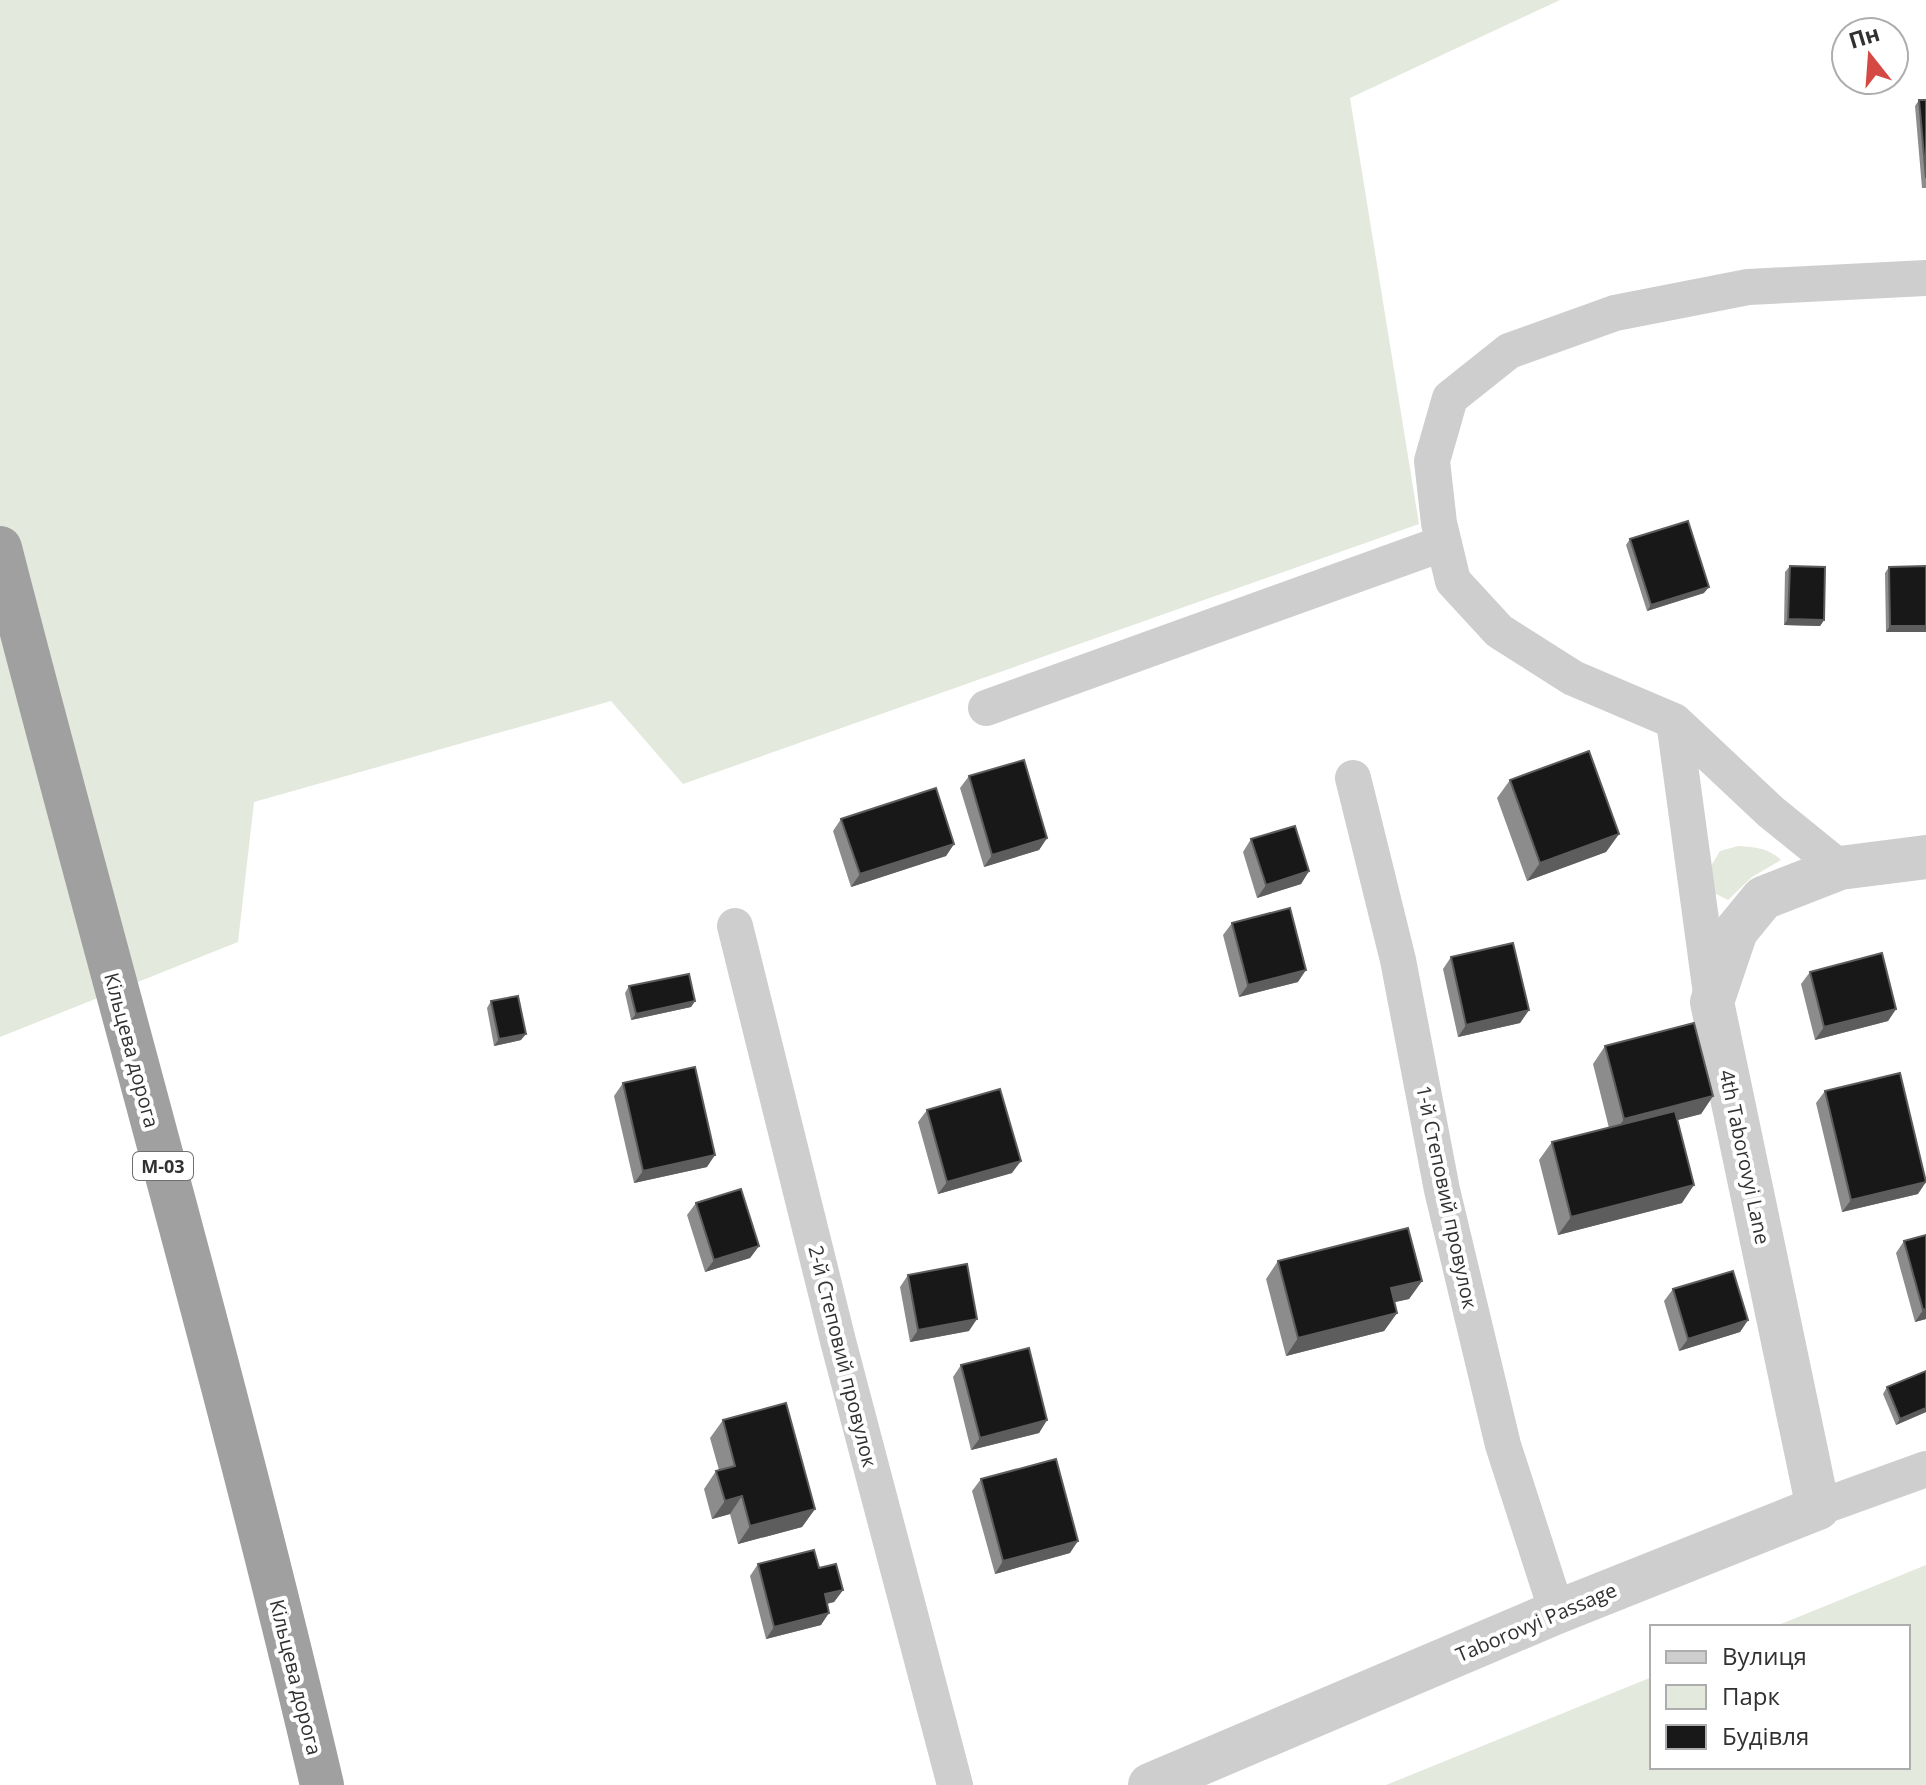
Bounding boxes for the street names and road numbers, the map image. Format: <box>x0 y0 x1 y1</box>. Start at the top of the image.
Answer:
street label: Кільцева дорога <box>98 969 166 1131</box>
street label: 4th Taborovyi Lane <box>1713 1067 1777 1247</box>
street label: 1-й Степовий провулок <box>1410 1083 1484 1312</box>
road number: М-03 <box>133 1152 193 1180</box>
street label: 2-й Степовий провулок <box>802 1242 884 1470</box>
street label: Taborovyi Passage <box>1451 1576 1621 1668</box>
street label: Кільцева дорога <box>264 1596 328 1758</box>

